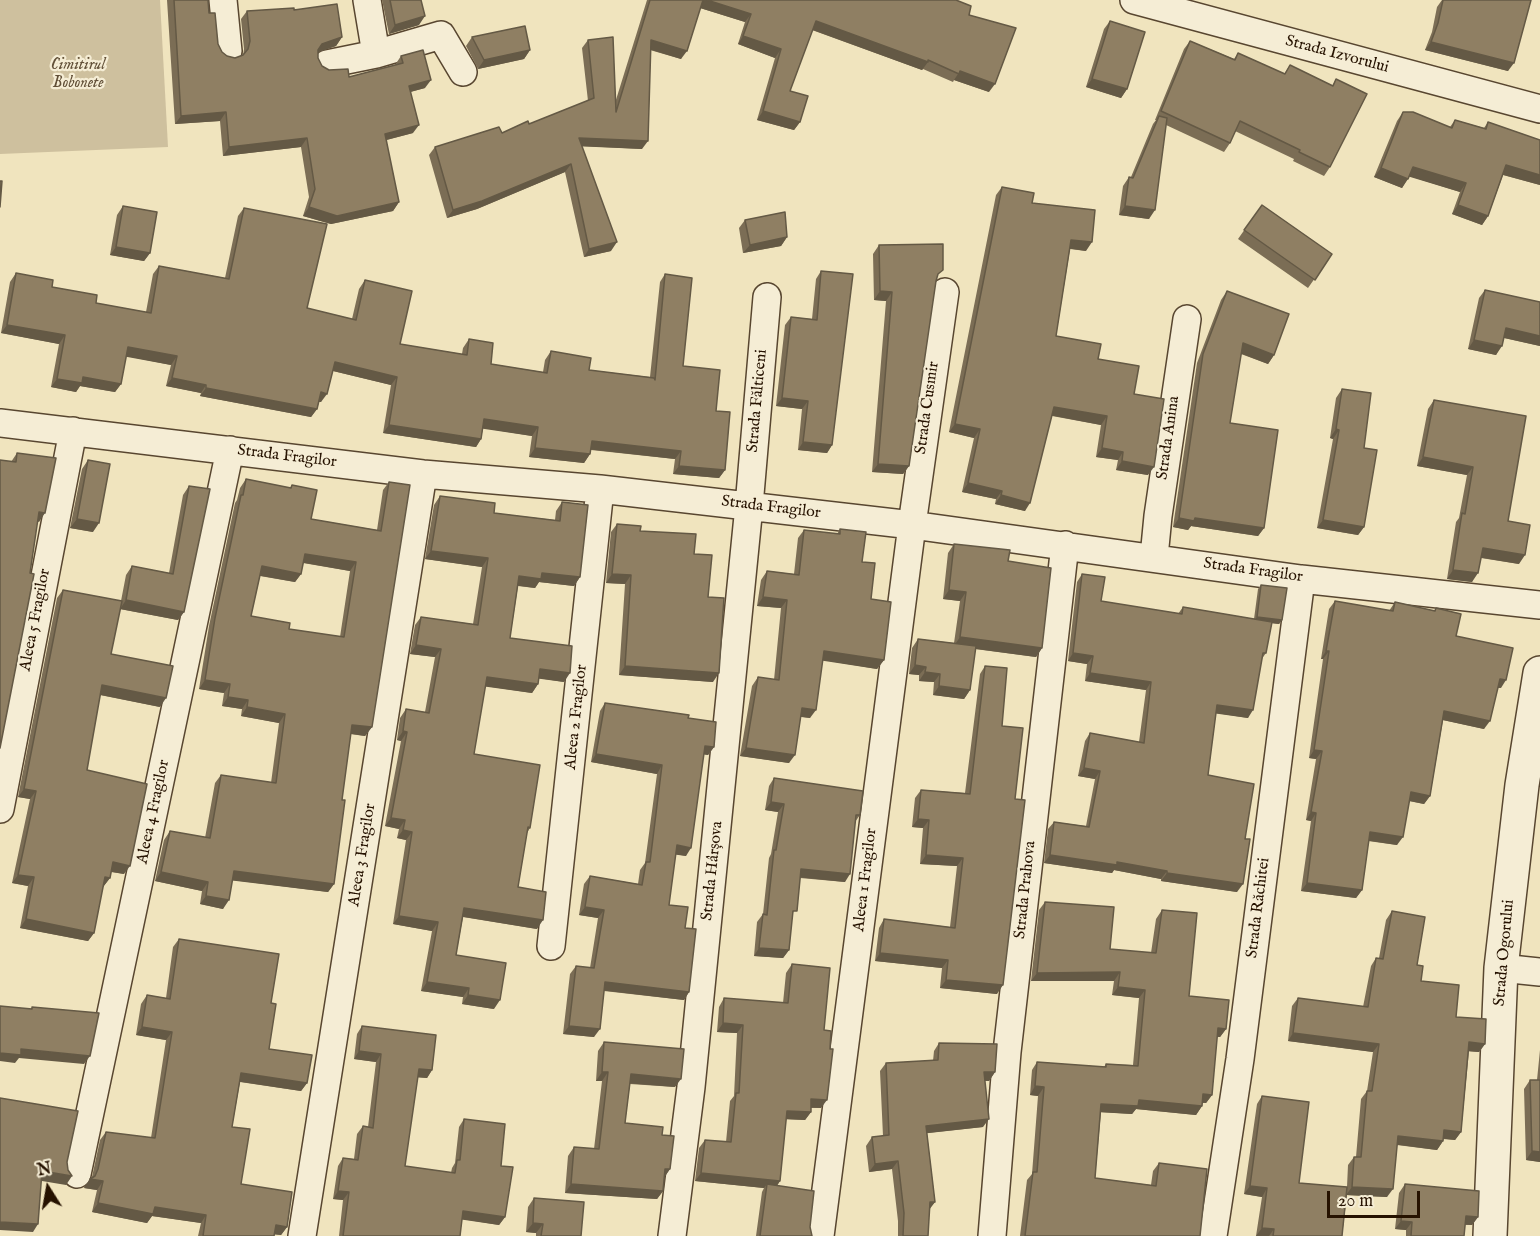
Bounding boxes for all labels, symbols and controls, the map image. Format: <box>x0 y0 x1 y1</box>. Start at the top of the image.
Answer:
street label: Strada Izvorului <box>1283 32 1391 78</box>
park label: Cimitirul Bobonete <box>51 56 105 94</box>
street label: Strada Fălticeni <box>744 349 772 453</box>
street label: Strada Cusmir <box>912 360 944 456</box>
street label: Strada Anina <box>1154 395 1184 481</box>
street label: Strada Fragilor <box>236 441 338 473</box>
street label: Strada Fragilor <box>720 492 822 524</box>
street label: Strada Fragilor <box>1202 555 1304 587</box>
street label: Aleea 5 Fragilor <box>17 567 55 673</box>
street label: Aleea 2 Fragilor <box>562 663 592 771</box>
street label: Aleea 4 Fragilor <box>134 758 174 866</box>
street label: Aleea 3 Fragilor <box>345 802 381 908</box>
street label: Strada Hârșova <box>698 820 728 922</box>
street label: Aleea 1 Fragilor <box>850 827 882 933</box>
street label: Strada Prahova <box>1011 840 1041 940</box>
street label: Strada Răchitei <box>1243 857 1275 959</box>
street label: Strada Ogorului <box>1491 899 1519 1007</box>
north arrow <box>18 1158 78 1218</box>
text: N <box>36 1159 53 1181</box>
scale bar <box>1330 1179 1423 1217</box>
text: 20 m <box>1338 1190 1373 1213</box>

